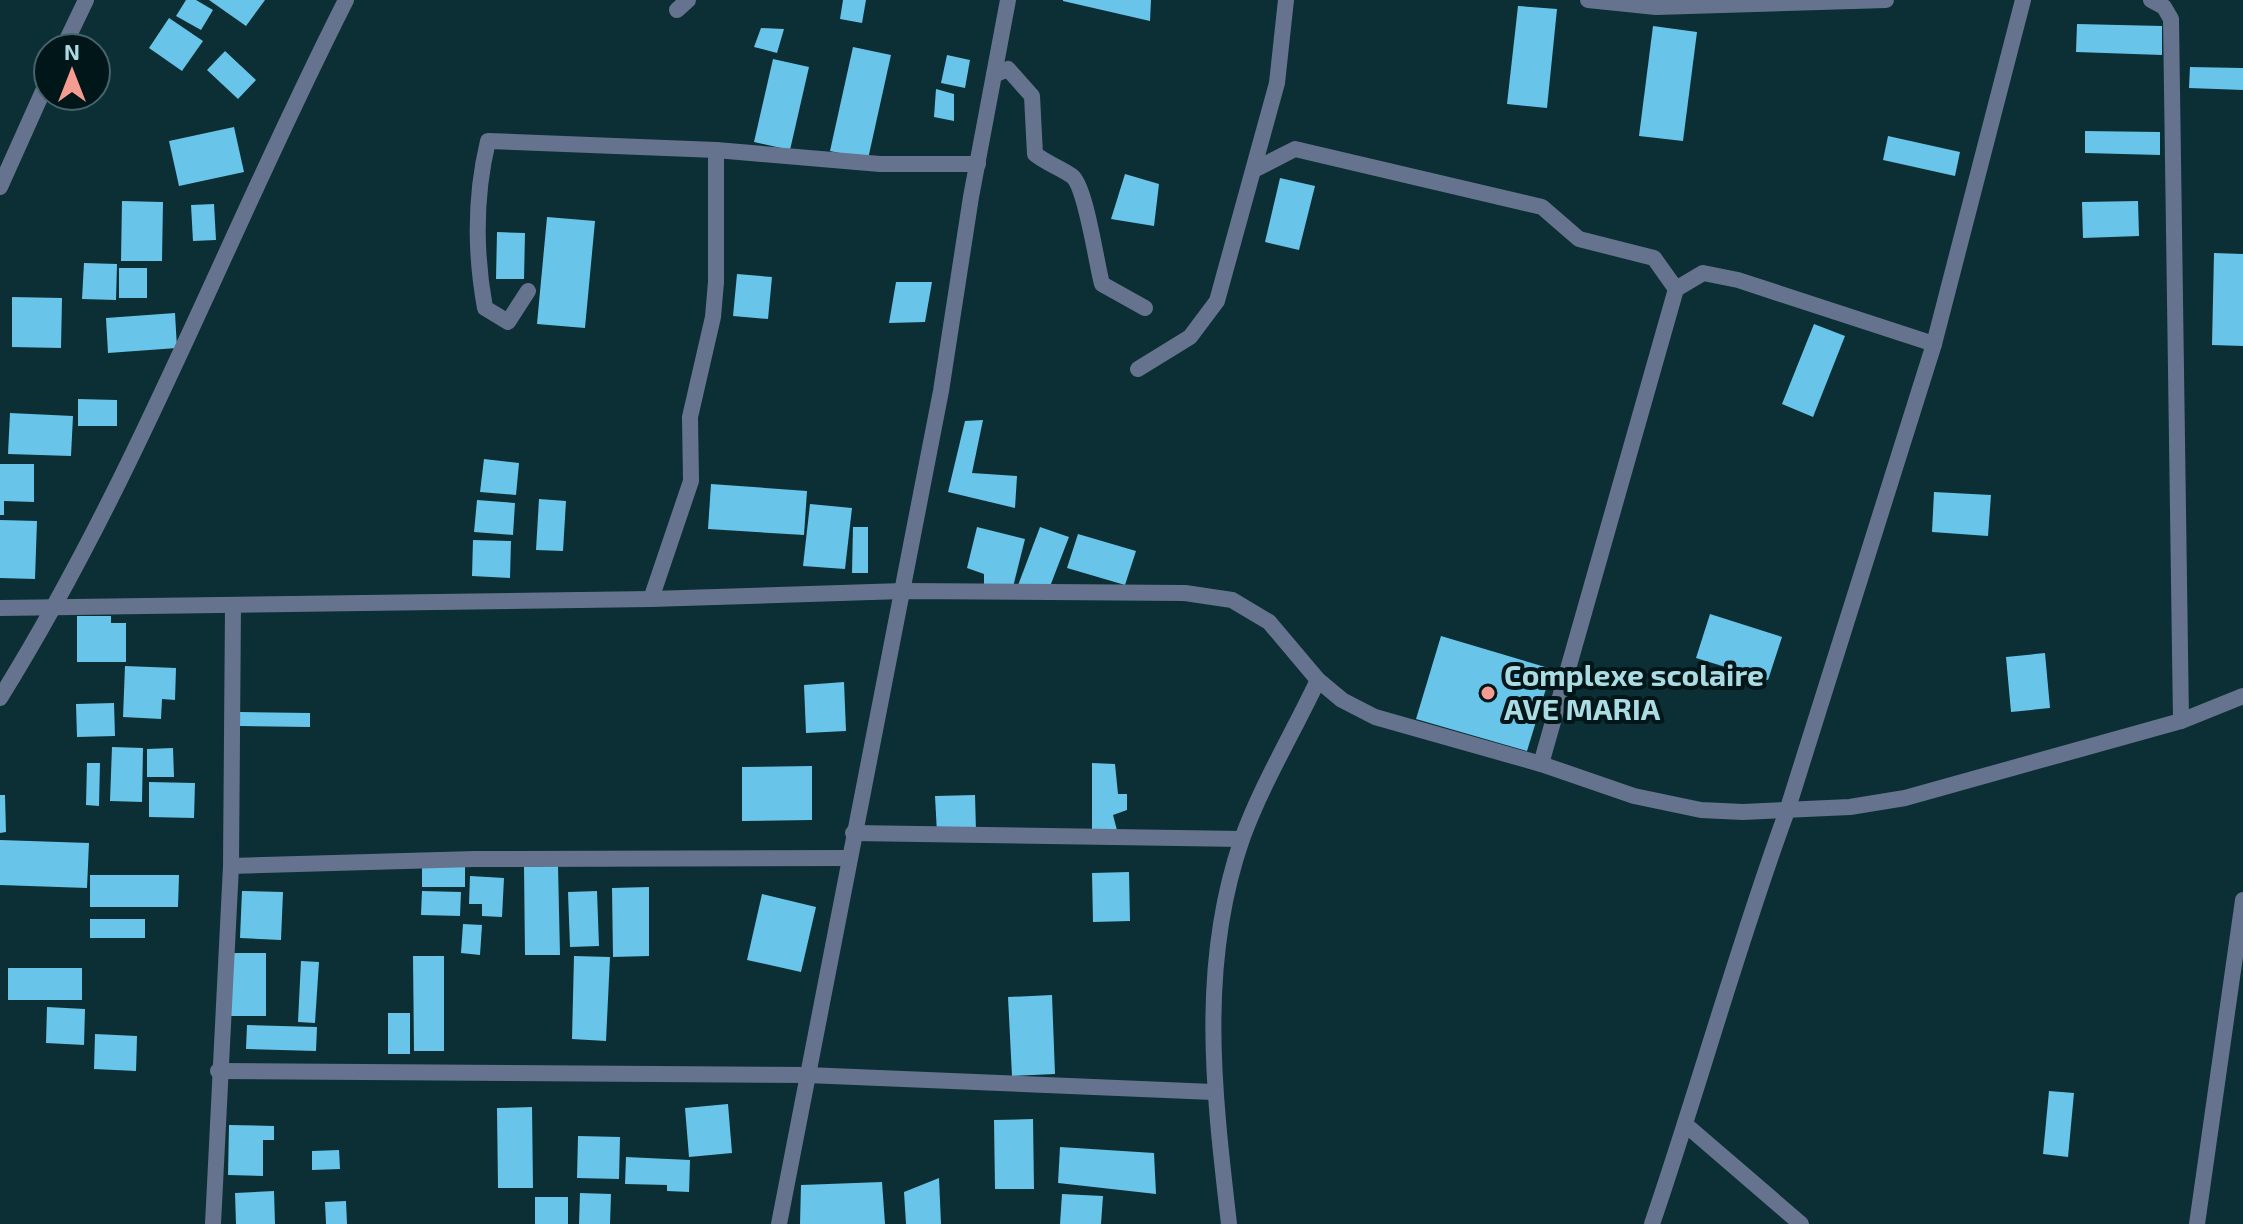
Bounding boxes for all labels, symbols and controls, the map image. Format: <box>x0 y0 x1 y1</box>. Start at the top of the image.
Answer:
north arrow <box>32 32 112 112</box>
text: N <box>64 38 80 64</box>
place label: Complexe scolaire AVE MARIA <box>1504 656 1764 726</box>
marker: Complexe scolaire AVE MARIA <box>1479 684 1497 702</box>

